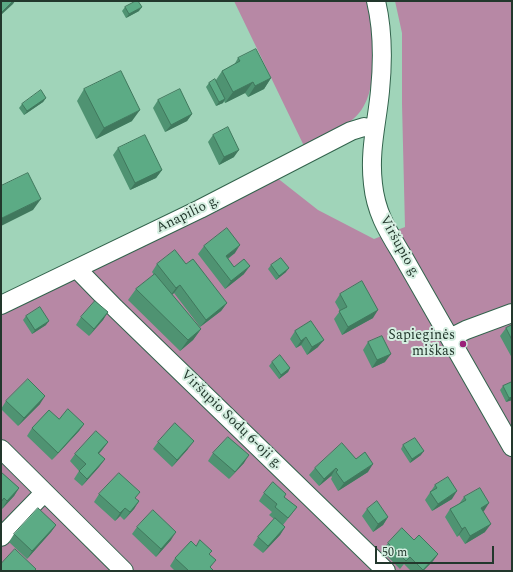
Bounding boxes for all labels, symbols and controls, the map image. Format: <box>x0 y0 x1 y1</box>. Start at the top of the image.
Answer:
street label: Anapilio g. <box>154 193 222 237</box>
street label: Viršupio g. <box>375 213 423 281</box>
place label: Sapieginės miškas <box>388 328 455 360</box>
marker: Sapieginės miškas <box>458 339 468 349</box>
street label: Viršupio Sodų 6-oji g. <box>177 367 285 473</box>
scale bar <box>377 538 496 564</box>
text: 50 m <box>382 543 407 562</box>

